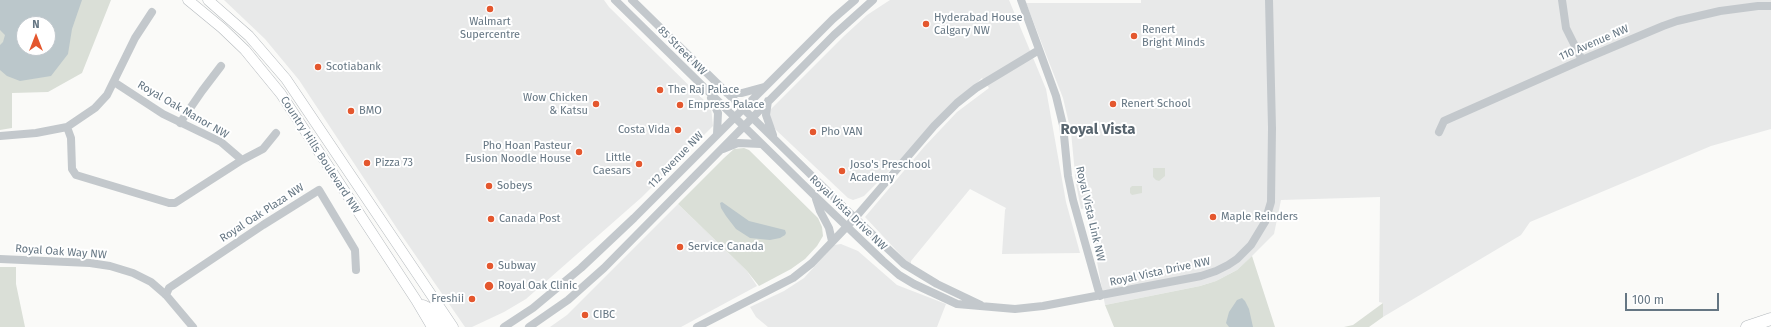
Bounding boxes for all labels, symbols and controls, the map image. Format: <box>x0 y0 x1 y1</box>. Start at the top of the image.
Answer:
marker: Walmart Supercentre <box>485 4 495 14</box>
place label: Hyderabad House Calgary NW <box>934 11 1023 37</box>
place label: Walmart Supercentre <box>460 15 520 41</box>
north arrow <box>16 16 56 56</box>
text: N <box>32 18 40 31</box>
marker: Hyderabad House Calgary NW <box>921 19 931 29</box>
street label: 110 Avenue NW <box>1557 22 1631 64</box>
place label: Renert Bright Minds <box>1142 23 1205 49</box>
street label: 85 Street NW <box>655 24 709 78</box>
marker: Renert Bright Minds <box>1129 31 1139 41</box>
place label: Scotiabank <box>326 60 381 74</box>
marker: Scotiabank <box>313 62 323 72</box>
street label: Royal Oak Manor NW <box>135 78 231 142</box>
place label: The Raj Palace <box>668 83 739 97</box>
marker: The Raj Palace <box>655 85 665 95</box>
place label: Wow Chicken & Katsu <box>523 91 588 117</box>
street label: Country Hills Boulevard NW <box>277 94 363 216</box>
place label: Renert School <box>1121 97 1191 111</box>
place label: Empress Palace <box>688 98 765 112</box>
marker: Wow Chicken & Katsu <box>591 99 601 109</box>
marker: Renert School <box>1108 99 1118 109</box>
marker: Empress Palace <box>675 100 685 110</box>
place label: BMO <box>359 104 382 118</box>
marker: BMO <box>346 106 356 116</box>
district label: Royal Vista <box>1060 121 1136 139</box>
place label: Costa Vida <box>618 123 670 137</box>
marker: Costa Vida <box>673 125 683 135</box>
place label: Pho VAN <box>821 125 863 139</box>
marker: Pho VAN <box>808 127 818 137</box>
street label: 112 Avenue NW <box>646 129 706 191</box>
place label: Pho Hoan Pasteur Fusion Noodle House <box>465 139 571 165</box>
marker: Pho Hoan Pasteur Fusion Noodle House <box>574 147 584 157</box>
place label: Little Caesars <box>593 151 631 177</box>
place label: Pizza 73 <box>375 156 413 170</box>
marker: Pizza 73 <box>362 158 372 168</box>
place label: Joso's Preschool Academy <box>850 158 931 184</box>
marker: Little Caesars <box>634 159 644 169</box>
street label: Royal Vista Link NW <box>1073 165 1107 263</box>
marker: Joso's Preschool Academy <box>837 166 847 176</box>
street label: Royal Vista Drive NW <box>807 173 889 253</box>
place label: Sobeys <box>497 179 532 193</box>
street label: Royal Oak Plaza NW <box>217 181 307 245</box>
marker: Sobeys <box>484 181 494 191</box>
place label: Maple Reinders <box>1221 210 1298 224</box>
place label: Canada Post <box>499 212 561 226</box>
marker: Maple Reinders <box>1208 212 1218 222</box>
marker: Canada Post <box>486 214 496 224</box>
place label: Service Canada <box>688 240 764 254</box>
street label: Royal Oak Way NW <box>15 242 107 262</box>
marker: Service Canada <box>675 242 685 252</box>
street label: Royal Vista Drive NW <box>1108 255 1212 289</box>
place label: Subway <box>498 259 536 273</box>
marker: Subway <box>485 261 495 271</box>
place label: Royal Oak Clinic <box>498 279 577 293</box>
marker: Royal Oak Clinic <box>483 280 495 292</box>
scale bar <box>1627 285 1721 311</box>
place label: Freshii <box>431 292 464 306</box>
text: 100 m <box>1632 293 1664 307</box>
marker: Freshii <box>467 294 477 304</box>
place label: CIBC <box>593 308 615 322</box>
marker: CIBC <box>580 310 590 320</box>

